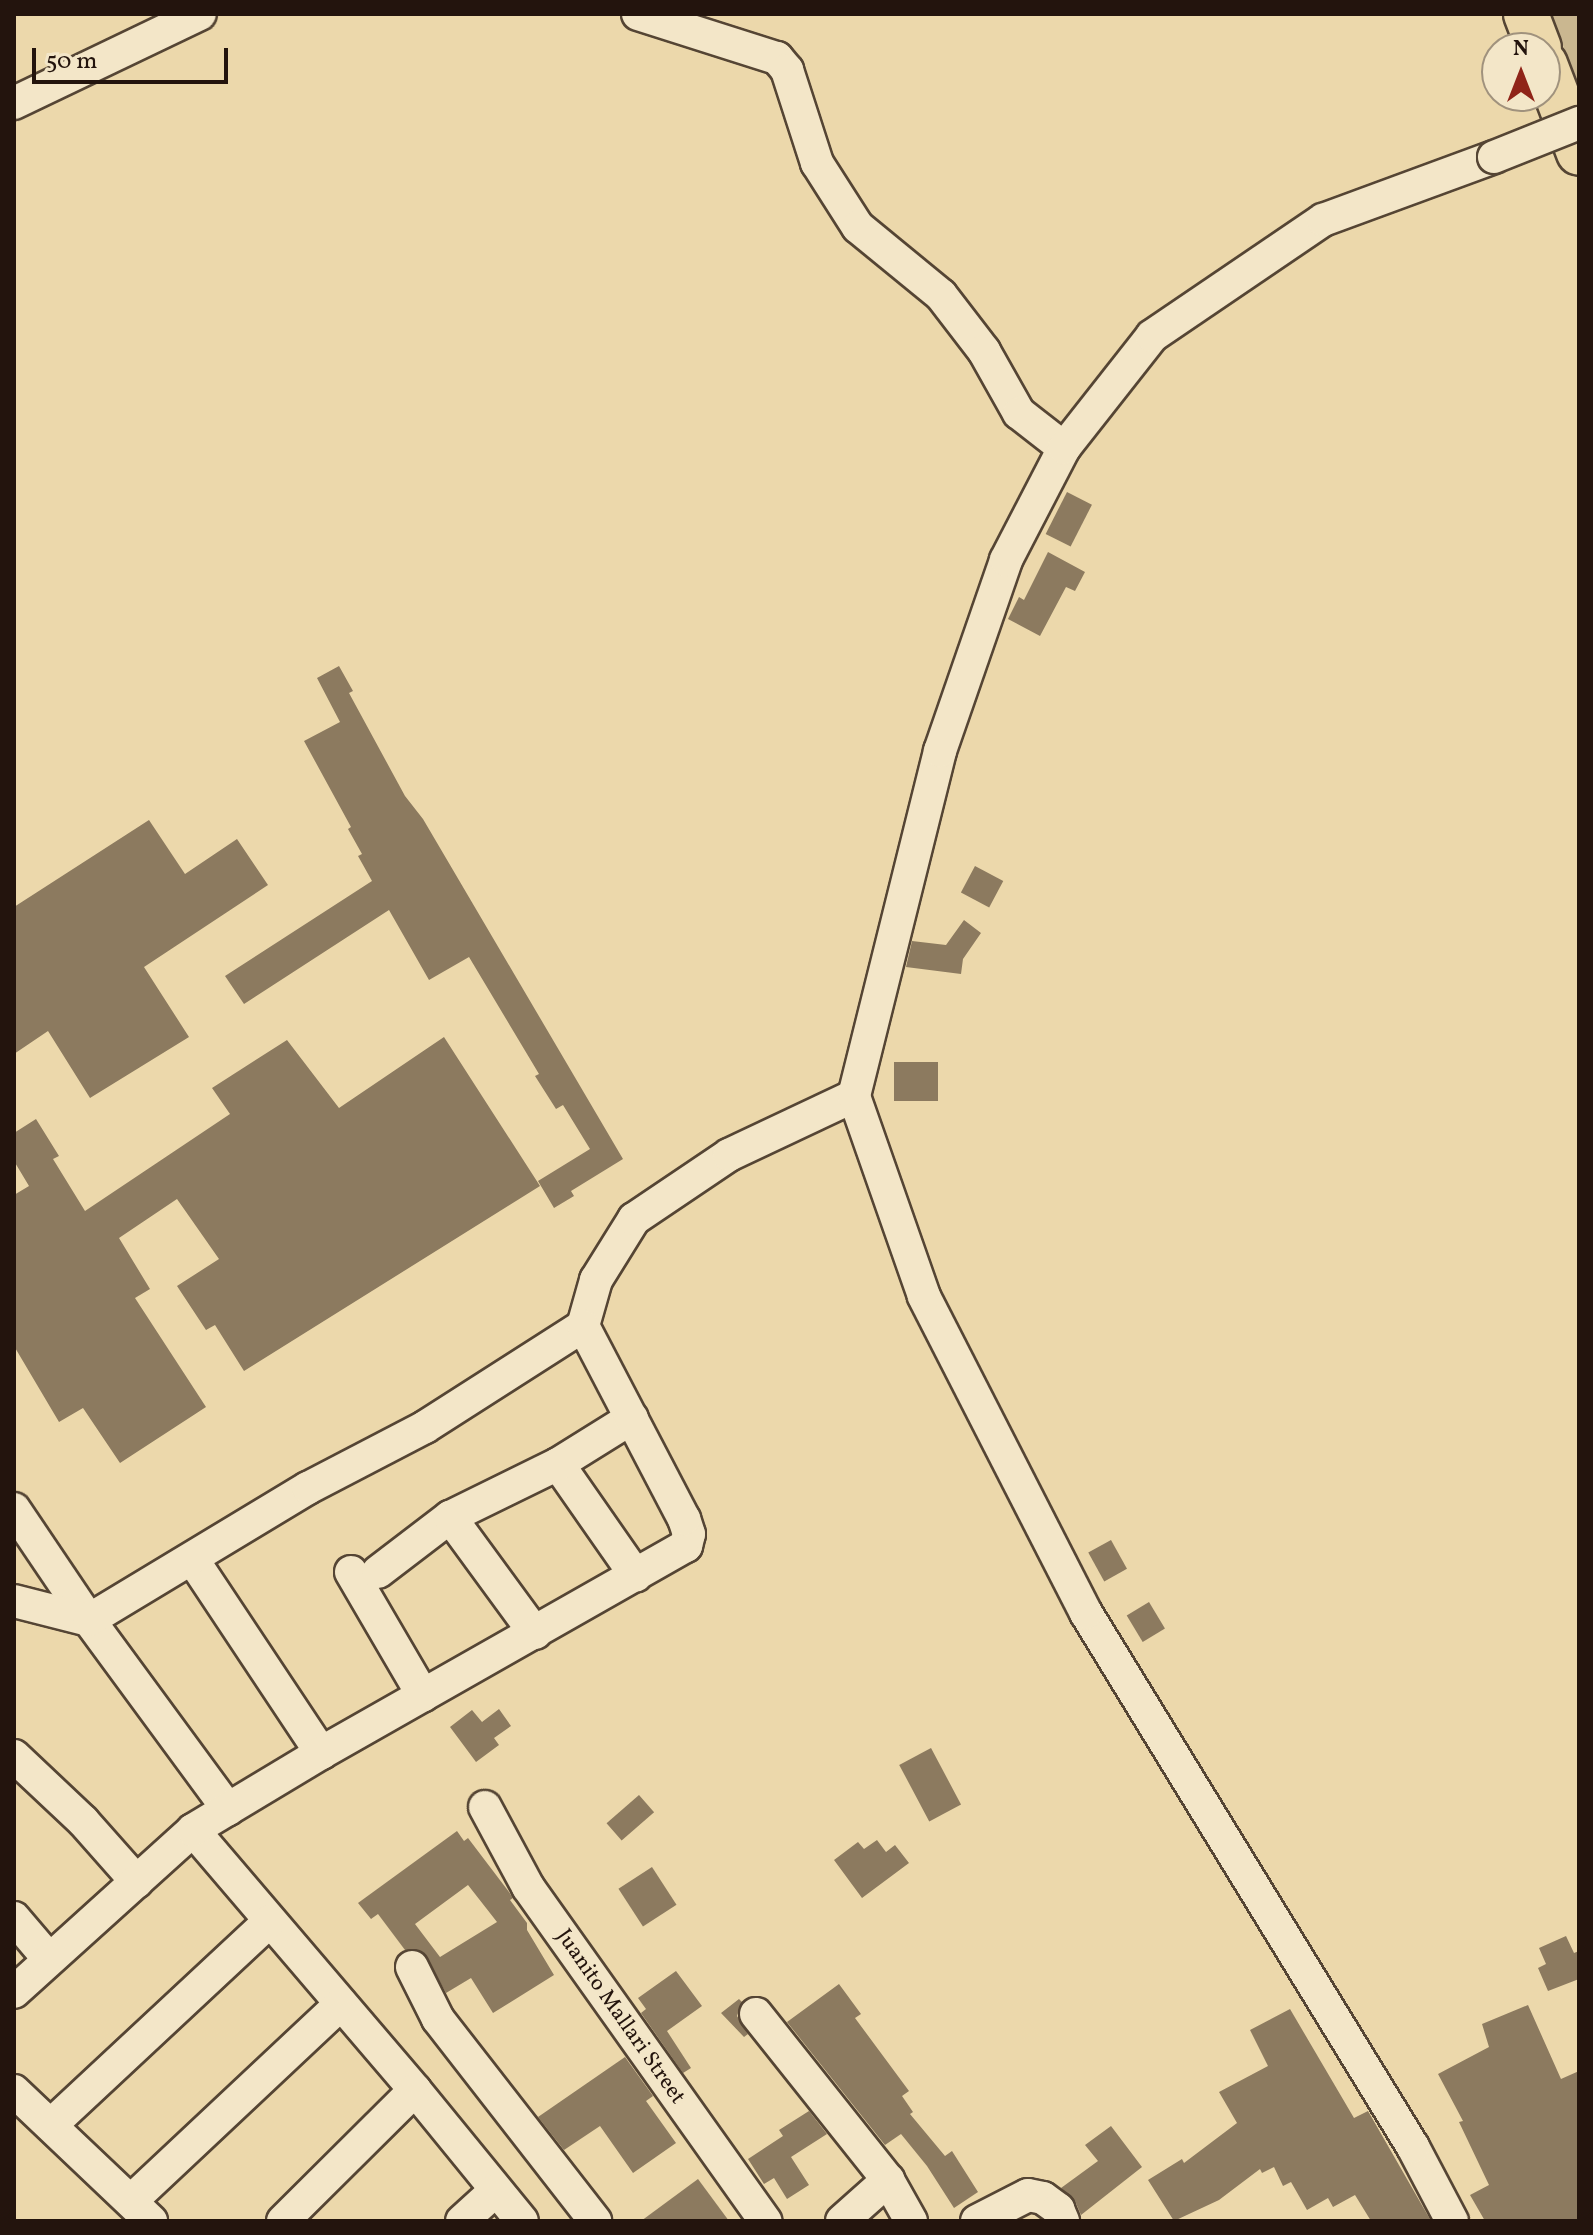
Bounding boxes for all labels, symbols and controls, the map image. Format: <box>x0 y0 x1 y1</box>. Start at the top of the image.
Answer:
scale bar <box>36 32 232 82</box>
north arrow <box>1481 32 1561 112</box>
text: N <box>1513 34 1529 65</box>
text: 50 m <box>46 45 98 79</box>
street label: Juanito Mallari Street <box>550 1924 690 2110</box>

